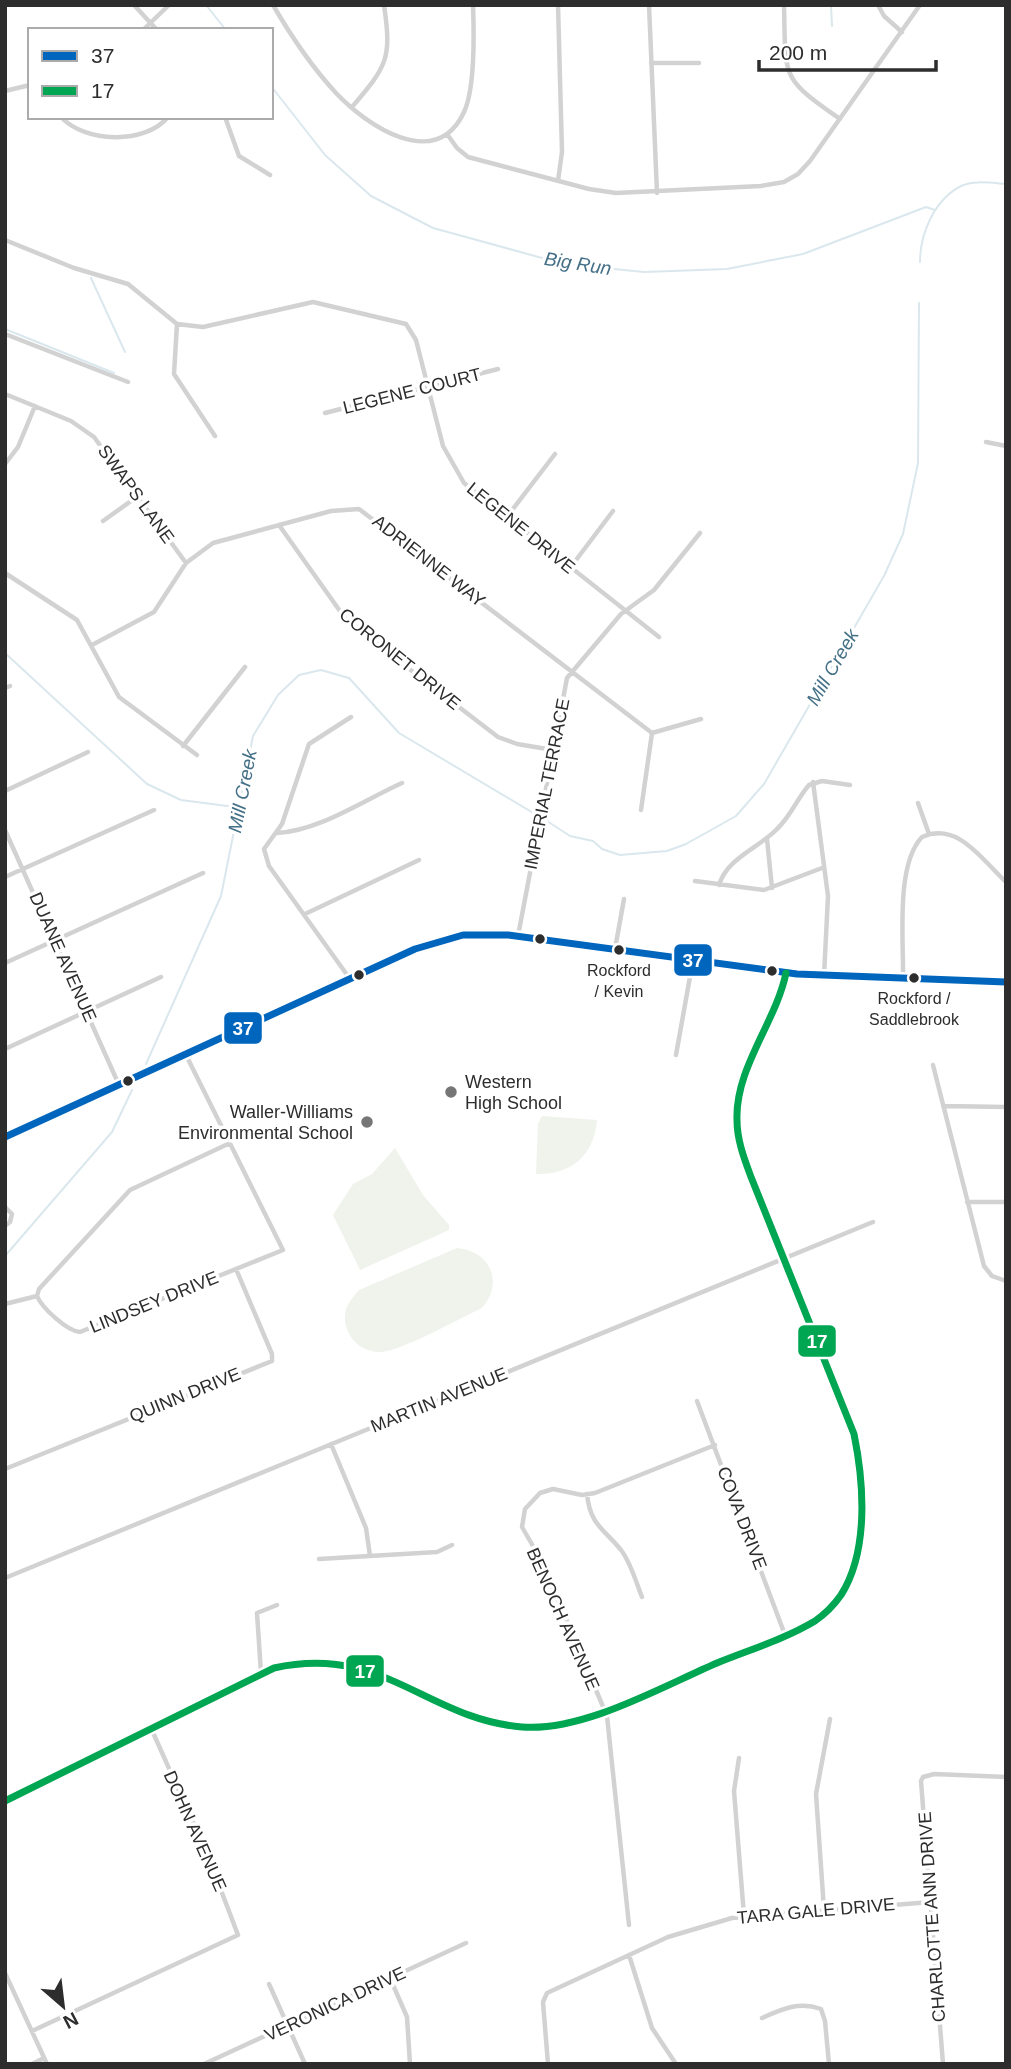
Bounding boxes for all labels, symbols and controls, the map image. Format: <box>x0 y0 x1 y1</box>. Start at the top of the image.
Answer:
legend <box>28 28 273 119</box>
scale bar <box>759 28 936 72</box>
text: 200 m <box>769 41 827 64</box>
text: 37 <box>91 44 114 67</box>
text: 17 <box>91 79 114 102</box>
water label: Big Run <box>543 248 613 279</box>
street label: LEGENE COURT <box>341 364 483 418</box>
street label: SWAPS LANE <box>94 441 178 547</box>
street label: LEGENE DRIVE <box>463 478 579 578</box>
street label: ADRIENNE WAY <box>369 511 489 611</box>
street label: CORONET DRIVE <box>336 604 464 714</box>
water label: Mill Creek <box>802 624 863 709</box>
street label: IMPERIAL TERRACE <box>521 697 573 871</box>
water label: Mill Creek <box>224 746 261 835</box>
street label: DUANE AVENUE <box>25 889 101 1025</box>
unlabelled marker <box>533 932 547 946</box>
marker: Rockford / Kevin <box>612 943 626 957</box>
line badge: 37 <box>673 943 713 977</box>
text: 37 <box>682 950 704 971</box>
place label: Rockford / Kevin <box>587 962 651 1000</box>
unlabelled marker <box>765 964 779 978</box>
unlabelled marker <box>352 968 366 982</box>
marker: Rockford / Saddlebrook <box>907 971 921 985</box>
place label: Rockford / Saddlebrook <box>869 990 960 1028</box>
line badge: 37 <box>223 1011 263 1045</box>
text: 37 <box>232 1018 254 1039</box>
place label: Western High School <box>465 1072 562 1113</box>
unlabelled marker <box>121 1074 135 1088</box>
marker: Western High School <box>443 1084 459 1100</box>
place label: Waller-Williams Environmental School <box>178 1102 353 1143</box>
marker: Waller-Williams Environmental School <box>359 1114 375 1130</box>
street label: LINDSEY DRIVE <box>87 1267 221 1337</box>
line badge: 17 <box>797 1324 837 1358</box>
text: 17 <box>806 1331 828 1352</box>
street label: MARTIN AVENUE <box>368 1363 510 1437</box>
street label: QUINN DRIVE <box>127 1364 243 1426</box>
street label: COVA DRIVE <box>713 1464 771 1572</box>
street label: BENOCH AVENUE <box>523 1545 603 1693</box>
line badge: 17 <box>345 1654 385 1688</box>
text: 17 <box>354 1661 376 1682</box>
street label: DOHN AVENUE <box>159 1768 231 1894</box>
street label: CHARLOTTE ANN DRIVE <box>915 1811 949 2023</box>
street label: TARA GALE DRIVE <box>736 1894 896 1928</box>
street label: VERONICA DRIVE <box>261 1963 409 2045</box>
north arrow <box>28 1971 98 2041</box>
text: N <box>60 2008 82 2033</box>

